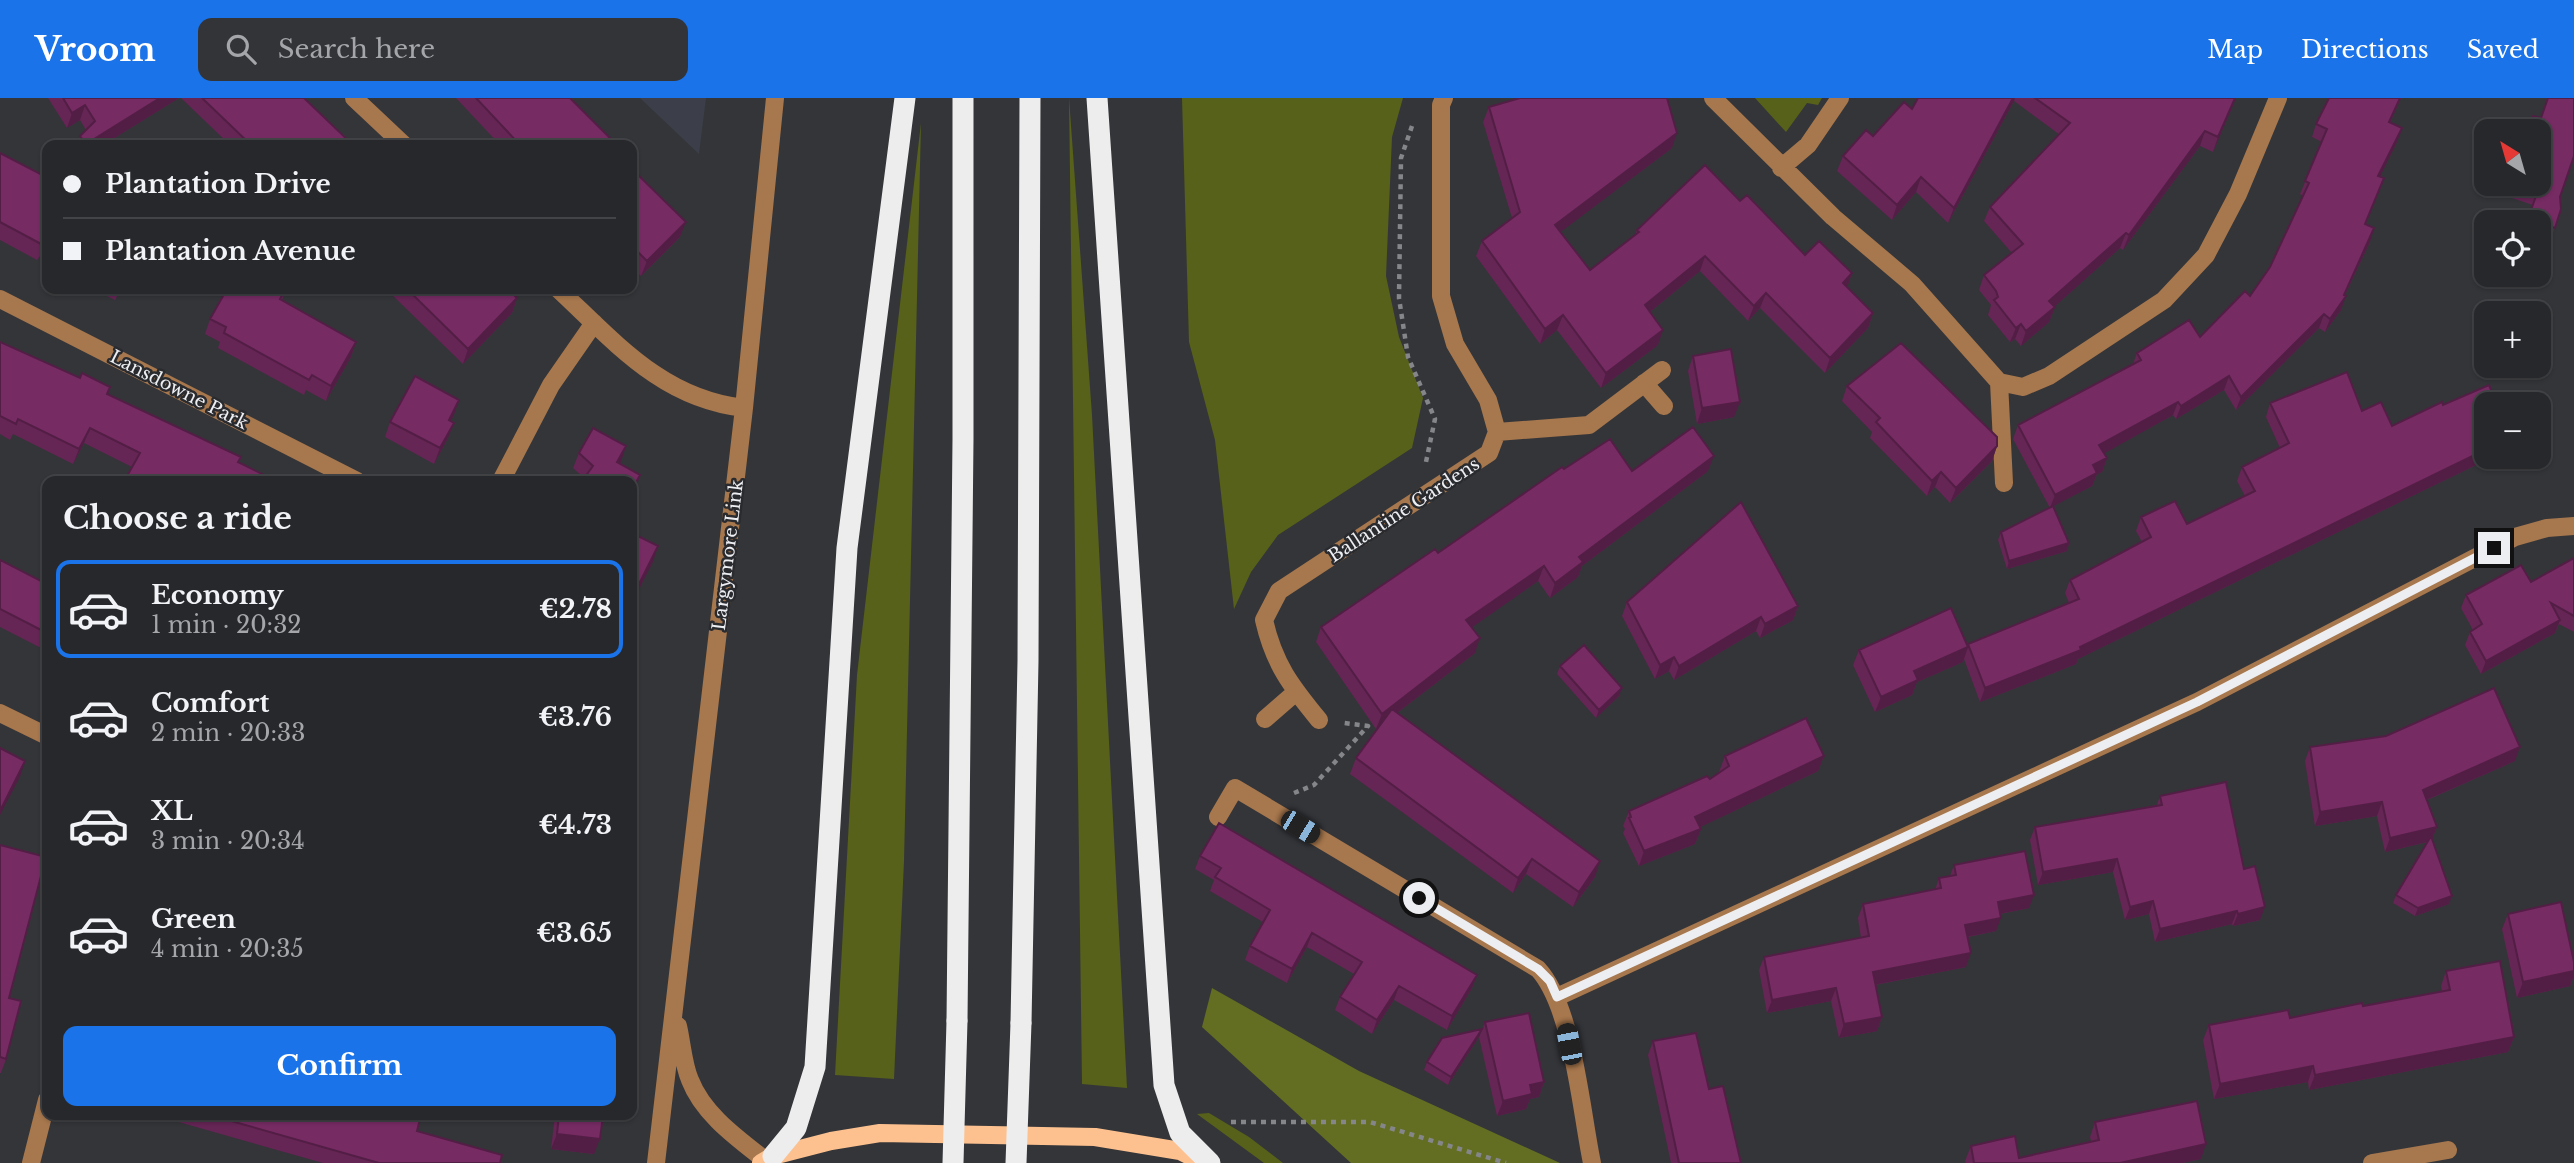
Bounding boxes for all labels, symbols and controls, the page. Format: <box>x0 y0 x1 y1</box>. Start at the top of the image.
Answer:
search box <box>198 18 688 81</box>
text: Vroom <box>35 29 156 70</box>
icon: search <box>222 30 260 68</box>
text: Search here <box>278 33 435 65</box>
text: Map <box>2207 35 2263 64</box>
text: Directions <box>2301 35 2429 64</box>
text: Saved <box>2467 35 2539 64</box>
north arrow <box>2474 119 2552 196</box>
map controls <box>2474 119 2551 469</box>
text: Plantation Drive <box>105 168 331 200</box>
button: locate <box>2474 210 2551 287</box>
text: Plantation Avenue <box>105 235 356 267</box>
button: + <box>2474 301 2551 378</box>
street label: Lansdowne Park <box>106 346 252 434</box>
button: − <box>2474 392 2551 469</box>
street label: Ballantine Gardens <box>1324 453 1484 567</box>
street label: Largymore Link <box>708 478 748 632</box>
text: Choose a ride <box>63 498 292 538</box>
route end <box>2478 532 2510 564</box>
icon: car <box>67 578 130 641</box>
text: Economy <box>151 579 284 611</box>
text: €2.78 <box>539 593 612 625</box>
text: 1 min · 20:32 <box>151 611 301 639</box>
icon: car <box>67 686 130 749</box>
text: Comfort <box>151 687 269 719</box>
text: €3.76 <box>538 701 612 733</box>
text: 2 min · 20:33 <box>151 719 305 747</box>
icon: car <box>67 794 130 857</box>
text: XL <box>151 795 193 827</box>
car <box>1277 807 1324 847</box>
text: €4.73 <box>539 809 612 841</box>
text: 3 min · 20:34 <box>151 827 305 855</box>
route start <box>1403 882 1435 914</box>
icon: car <box>67 902 130 965</box>
text: Green <box>151 903 236 935</box>
text: €3.65 <box>536 917 612 949</box>
text: 4 min · 20:35 <box>151 935 304 963</box>
car <box>1555 1021 1584 1067</box>
button: Confirm <box>63 1026 616 1106</box>

